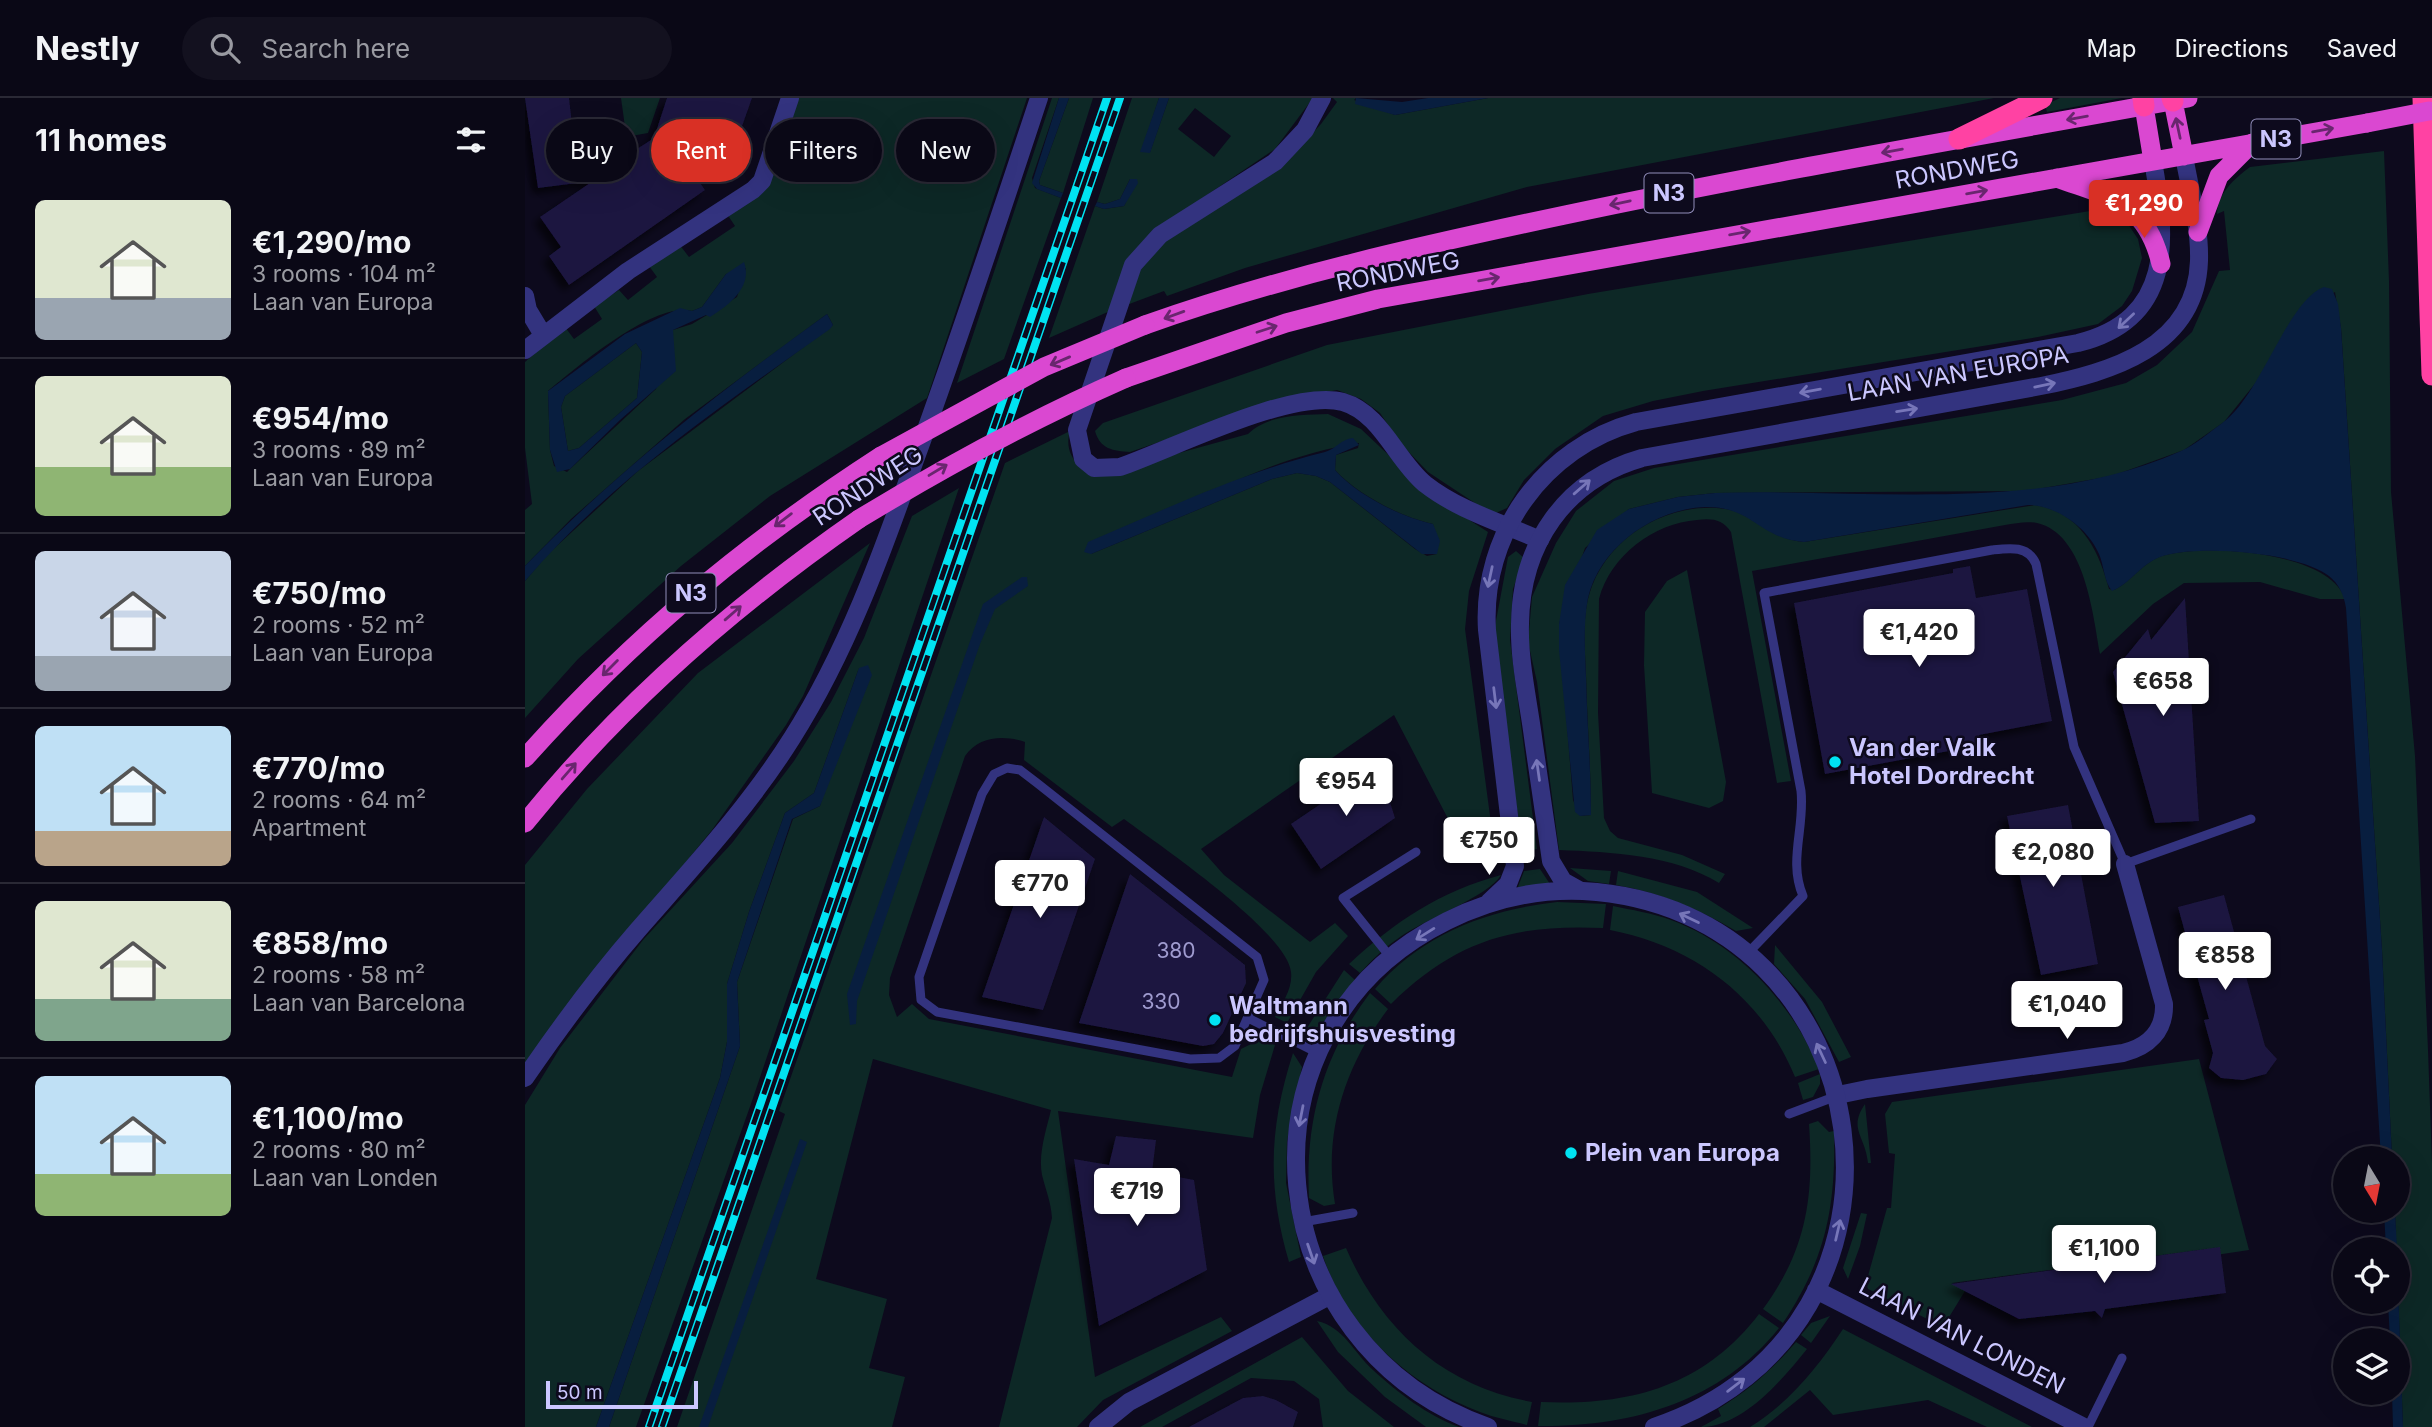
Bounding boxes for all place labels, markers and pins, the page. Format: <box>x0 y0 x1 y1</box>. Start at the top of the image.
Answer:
pin: €1,290 <box>2087 180 2201 240</box>
pin: €1,420 <box>1862 610 1976 669</box>
pin: €658 <box>2122 658 2204 718</box>
place label: Van der Valk Hotel Dordrecht <box>1849 733 2035 790</box>
marker: Van der Valk Hotel Dordrecht <box>1827 754 1843 770</box>
pin: €954 <box>1305 758 1387 818</box>
pin: €750 <box>1448 818 1530 877</box>
pin: €2,080 <box>1996 830 2110 889</box>
pin: €770 <box>999 860 1081 920</box>
pin: €858 <box>2184 932 2266 992</box>
pin: €1,040 <box>2010 982 2124 1041</box>
place label: Waltmann bedrijfshuisvesting <box>1229 991 1456 1048</box>
marker: Waltmann bedrijfshuisvesting <box>1207 1012 1223 1028</box>
place label: Plein van Europa <box>1585 1138 1780 1167</box>
marker: Plein van Europa <box>1563 1145 1579 1161</box>
pin: €719 <box>1096 1168 1178 1228</box>
pin: €1,100 <box>2047 1226 2161 1285</box>

